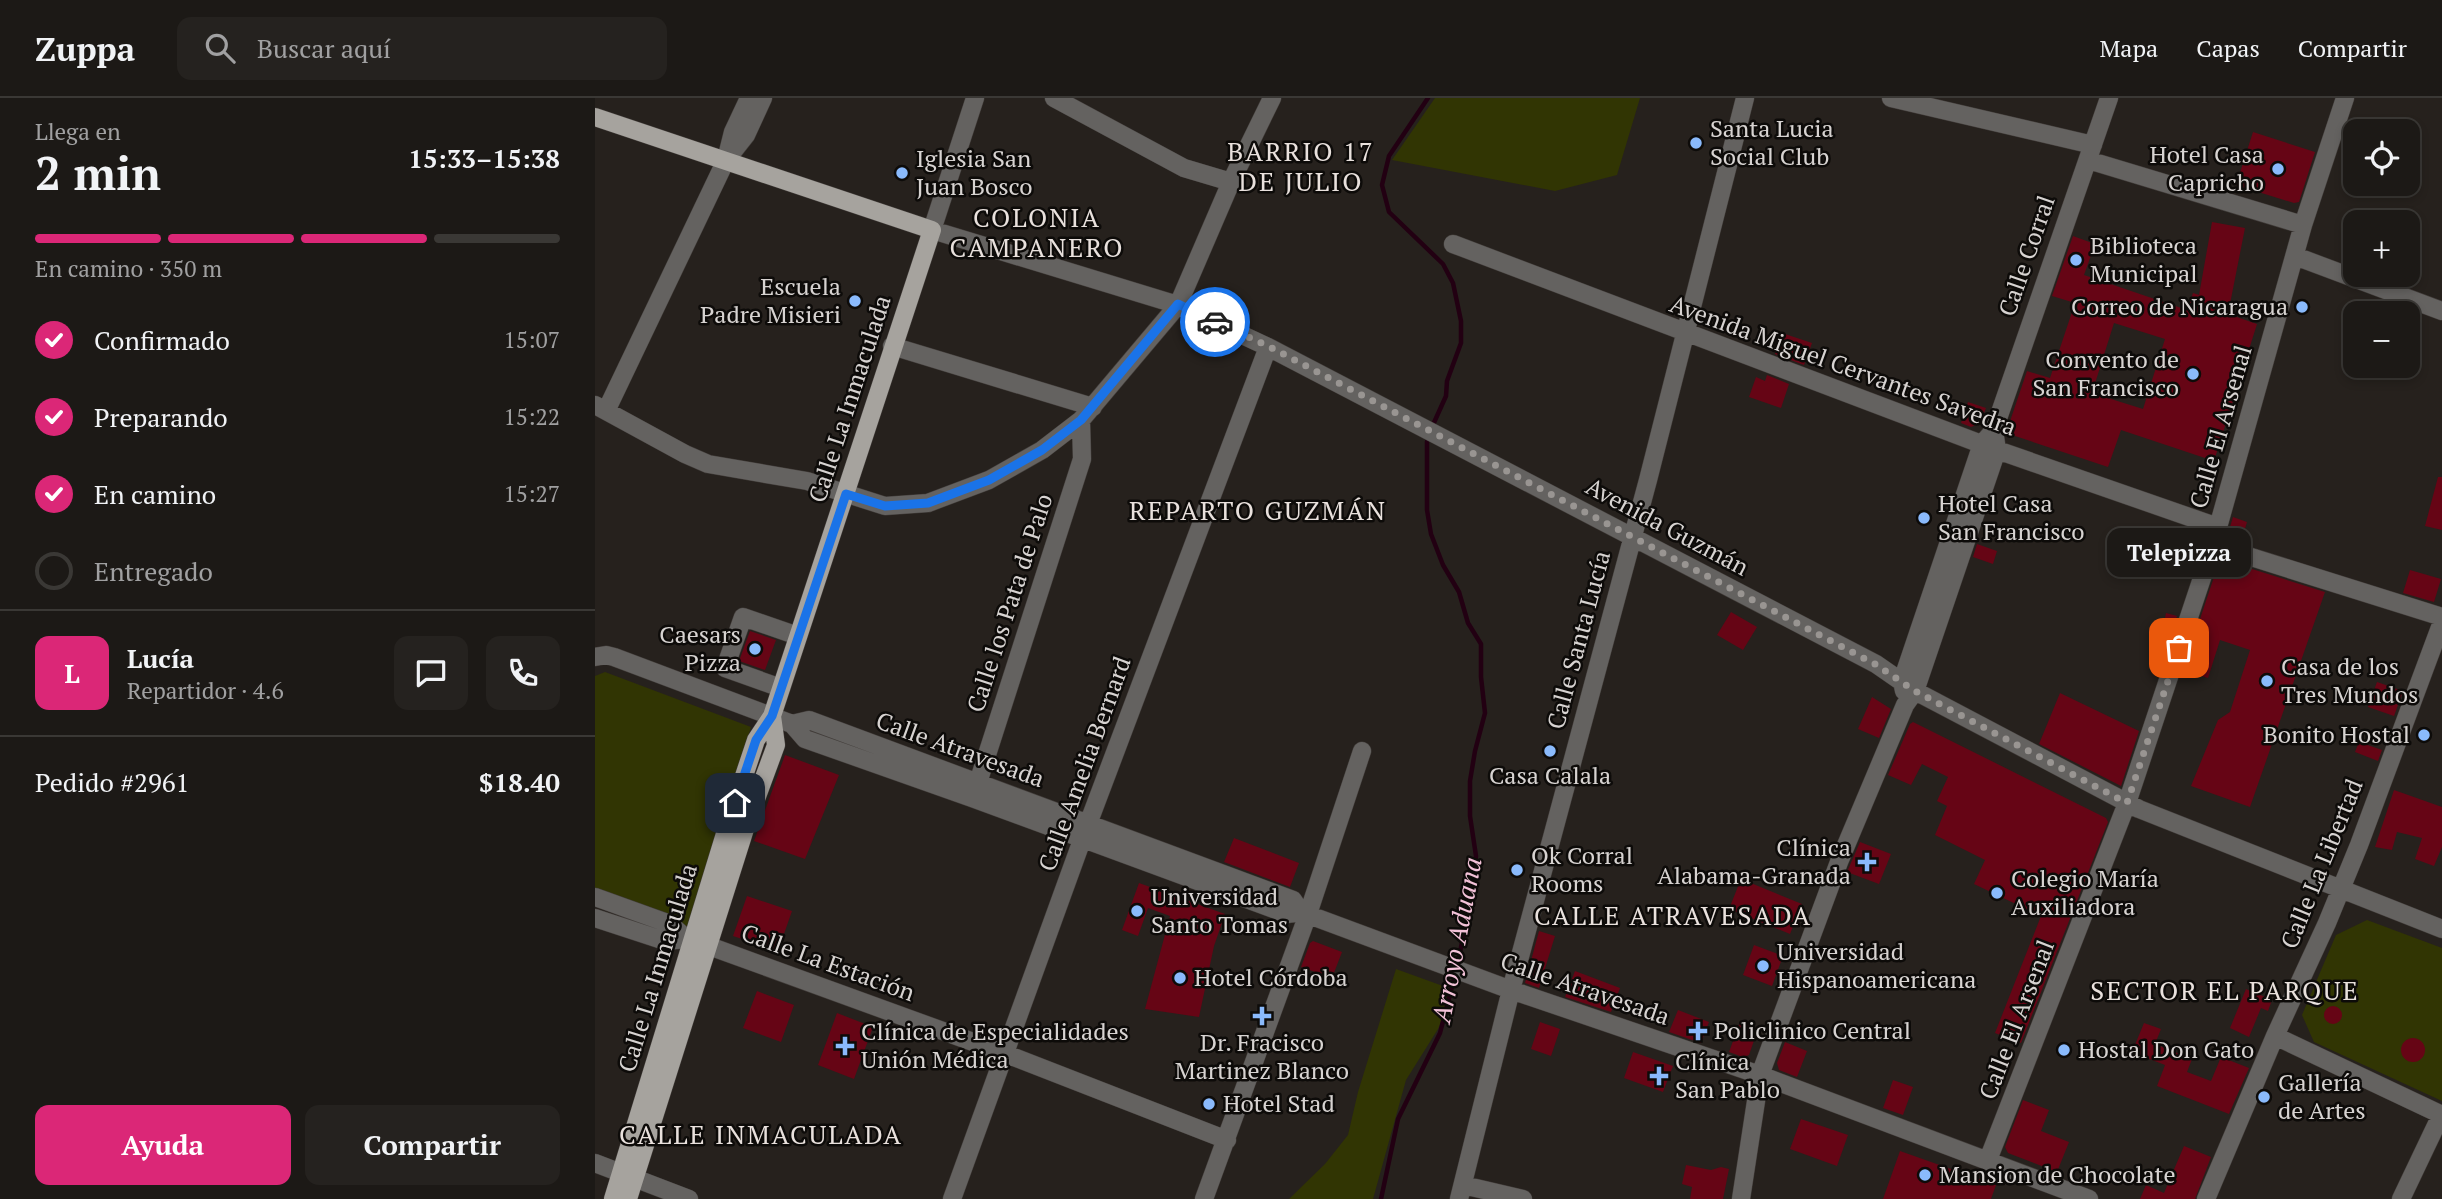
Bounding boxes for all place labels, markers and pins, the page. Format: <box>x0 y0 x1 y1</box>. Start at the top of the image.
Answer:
place label: Santa Lucia Social Club <box>1710 112 1834 172</box>
marker: Santa Lucia Social Club <box>1688 135 1704 151</box>
place label: Hotel Casa Capricho <box>2149 138 2264 198</box>
place label: Iglesia San Juan Bosco <box>916 142 1033 202</box>
marker: Hotel Casa Capricho <box>2270 161 2286 177</box>
marker: Iglesia San Juan Bosco <box>894 165 910 181</box>
place label: Biblioteca Municipal <box>2090 229 2197 289</box>
marker: Biblioteca Municipal <box>2068 252 2084 268</box>
place label: Escuela Padre Misieri <box>700 270 841 330</box>
place label: Correo de Nicaragua <box>2071 290 2288 322</box>
marker: Escuela Padre Misieri <box>847 293 863 309</box>
marker: Correo de Nicaragua <box>2294 299 2310 315</box>
place label: Convento de San Francisco <box>2032 343 2179 403</box>
marker: Convento de San Francisco <box>2185 366 2201 382</box>
place label: Hotel Casa San Francisco <box>1938 487 2085 547</box>
marker: Hotel Casa San Francisco <box>1916 510 1932 526</box>
callout: Telepizza <box>2107 529 2251 578</box>
place label: Caesars Pizza <box>659 618 741 678</box>
pin <box>2149 618 2209 678</box>
marker: Caesars Pizza <box>747 641 763 657</box>
place label: Casa de los Tres Mundos <box>2281 650 2418 710</box>
marker: Casa de los Tres Mundos <box>2259 673 2275 689</box>
place label: Bonito Hostal <box>2263 718 2410 750</box>
marker: Bonito Hostal <box>2416 727 2432 743</box>
marker: Casa Calala <box>1542 743 1558 759</box>
place label: Casa Calala <box>1489 759 1611 791</box>
pin <box>705 773 765 833</box>
place label: Clínica Alabama-Granada <box>1657 831 1851 891</box>
place label: Ok Corral Rooms <box>1531 839 1633 899</box>
marker: Clínica Alabama-Granada <box>1857 852 1877 872</box>
marker: Ok Corral Rooms <box>1509 862 1525 878</box>
place label: Colegio María Auxiliadora <box>2011 862 2159 922</box>
place label: Universidad Santo Tomas <box>1151 880 1288 940</box>
marker: Colegio María Auxiliadora <box>1989 885 2005 901</box>
marker: Universidad Santo Tomas <box>1129 903 1145 919</box>
place label: Universidad Hispanoamericana <box>1777 935 1976 995</box>
marker: Universidad Hispanoamericana <box>1755 958 1771 974</box>
place label: Hotel Córdoba <box>1194 961 1348 993</box>
marker: Hotel Córdoba <box>1172 970 1188 986</box>
marker: Dr. Fracisco Martinez Blanco <box>1252 1006 1272 1026</box>
place label: Policlinico Central <box>1714 1014 1911 1046</box>
place label: Clínica de Especialidades Unión Médica <box>861 1015 1129 1075</box>
marker: Policlinico Central <box>1688 1021 1708 1041</box>
place label: Dr. Fracisco Martinez Blanco <box>1175 1026 1349 1086</box>
place label: Hostal Don Gato <box>2078 1033 2254 1065</box>
marker: Clínica de Especialidades Unión Médica <box>835 1036 855 1056</box>
marker: Hostal Don Gato <box>2056 1042 2072 1058</box>
place label: Clínica San Pablo <box>1675 1045 1780 1105</box>
marker: Clínica San Pablo <box>1649 1066 1669 1086</box>
place label: Gallería de Artes <box>2278 1066 2366 1126</box>
place label: Hotel Stad <box>1223 1087 1335 1119</box>
marker: Gallería de Artes <box>2256 1089 2272 1105</box>
marker: Hotel Stad <box>1201 1096 1217 1112</box>
place label: Mansion de Chocolate <box>1939 1158 2176 1190</box>
marker: Mansion de Chocolate <box>1917 1167 1933 1183</box>

